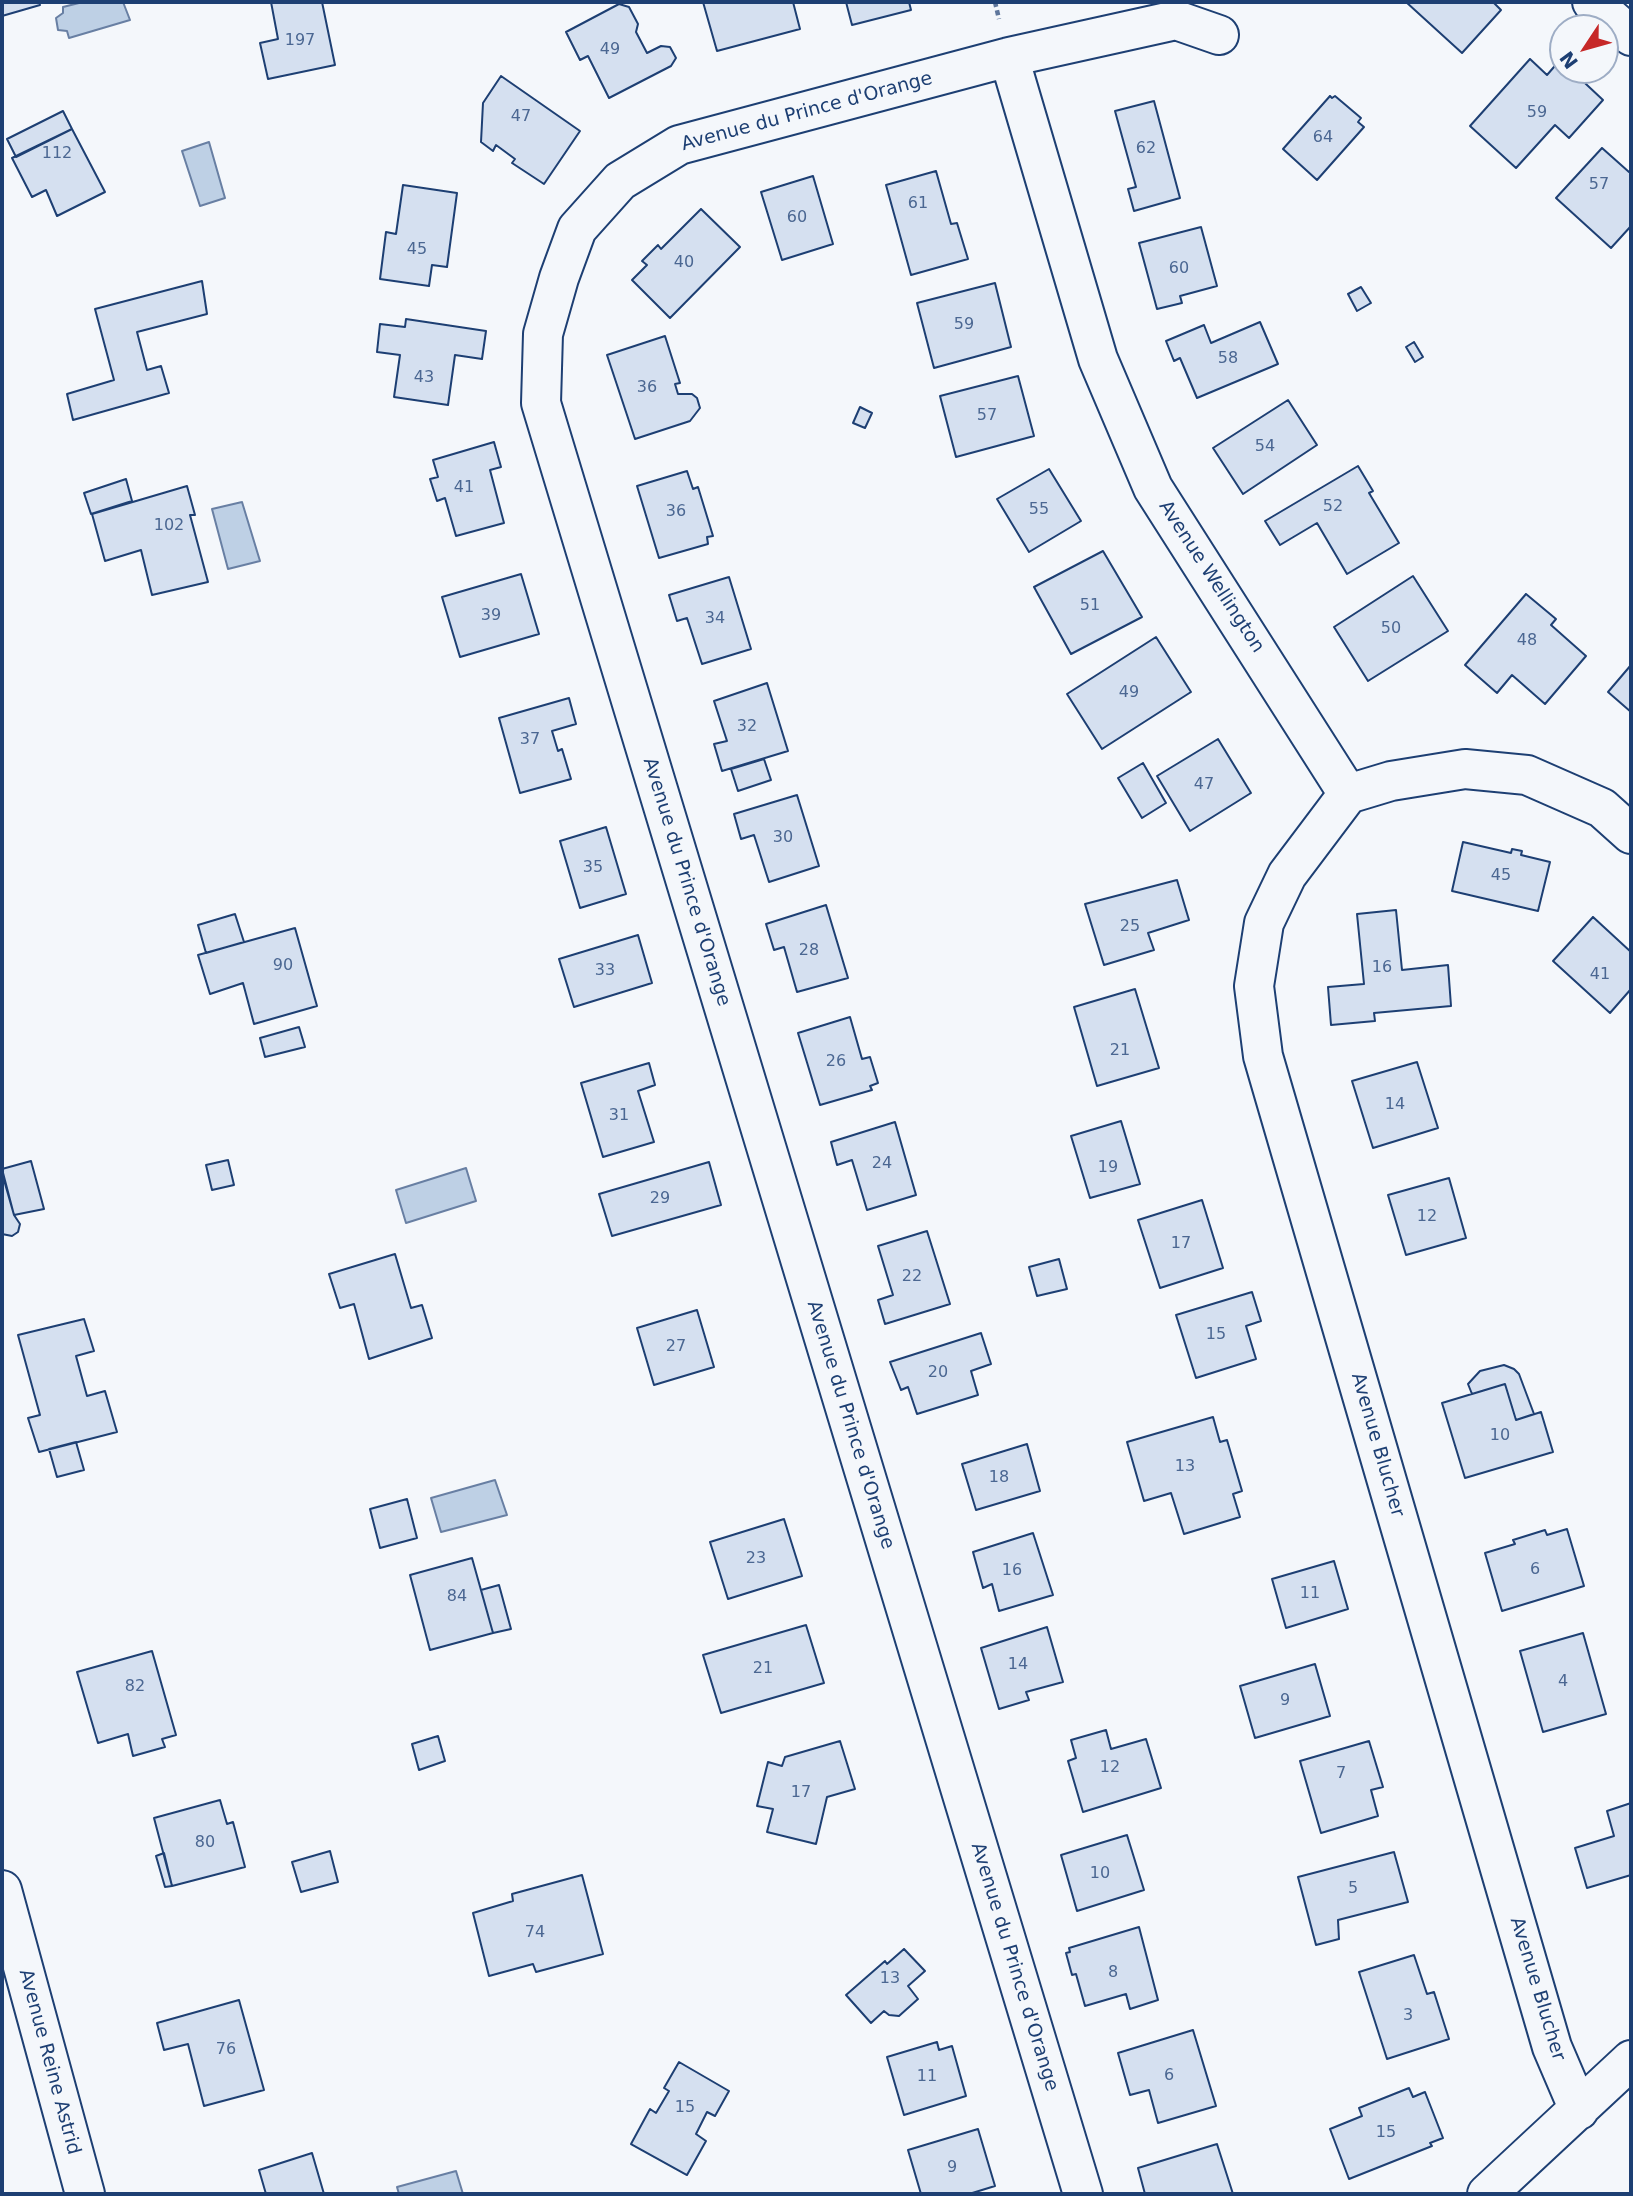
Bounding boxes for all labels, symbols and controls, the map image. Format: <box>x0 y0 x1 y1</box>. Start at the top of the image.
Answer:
north arrow <box>1549 14 1619 84</box>
house number: 197 <box>285 31 315 51</box>
house number: 49 <box>600 40 620 60</box>
text: N <box>1555 47 1582 73</box>
street label: Avenue du Prince d'Orange <box>679 68 935 156</box>
house number: 59 <box>1527 103 1547 123</box>
house number: 47 <box>511 107 531 127</box>
house number: 64 <box>1313 128 1333 148</box>
house number: 62 <box>1136 139 1156 159</box>
house number: 112 <box>42 144 72 164</box>
house number: 57 <box>1589 175 1609 195</box>
house number: 61 <box>908 194 928 214</box>
house number: 60 <box>787 208 807 228</box>
house number: 45 <box>407 240 427 260</box>
house number: 40 <box>674 253 694 273</box>
house number: 60 <box>1169 259 1189 279</box>
house number: 59 <box>954 315 974 335</box>
house number: 58 <box>1218 349 1238 369</box>
house number: 43 <box>414 368 434 388</box>
house number: 36 <box>637 378 657 398</box>
house number: 57 <box>977 406 997 426</box>
house number: 54 <box>1255 437 1275 457</box>
house number: 41 <box>454 478 474 498</box>
street label: Avenue Wellington <box>1153 497 1269 657</box>
house number: 52 <box>1323 497 1343 517</box>
house number: 55 <box>1029 500 1049 520</box>
house number: 36 <box>666 502 686 522</box>
house number: 102 <box>154 516 184 536</box>
house number: 51 <box>1080 596 1100 616</box>
house number: 39 <box>481 606 501 626</box>
house number: 34 <box>705 609 725 629</box>
house number: 50 <box>1381 619 1401 639</box>
house number: 48 <box>1517 631 1537 651</box>
house number: 49 <box>1119 683 1139 703</box>
house number: 32 <box>737 717 757 737</box>
house number: 37 <box>520 730 540 750</box>
street label: Avenue du Prince d'Orange <box>637 755 735 1009</box>
house number: 47 <box>1194 775 1214 795</box>
house number: 30 <box>773 828 793 848</box>
house number: 35 <box>583 858 603 878</box>
house number: 45 <box>1491 866 1511 886</box>
house number: 25 <box>1120 917 1140 937</box>
house number: 28 <box>799 941 819 961</box>
house number: 90 <box>273 956 293 976</box>
house number: 16 <box>1372 958 1392 978</box>
house number: 33 <box>595 961 615 981</box>
house number: 41 <box>1590 965 1610 985</box>
house number: 21 <box>1110 1041 1130 1061</box>
house number: 26 <box>826 1052 846 1072</box>
house number: 14 <box>1385 1095 1405 1115</box>
house number: 31 <box>609 1106 629 1126</box>
house number: 24 <box>872 1154 892 1174</box>
house number: 19 <box>1098 1158 1118 1178</box>
house number: 29 <box>650 1189 670 1209</box>
house number: 12 <box>1417 1207 1437 1227</box>
house number: 17 <box>1171 1234 1191 1254</box>
house number: 22 <box>902 1267 922 1287</box>
street label: Avenue du Prince d'Orange <box>801 1298 899 1552</box>
house number: 15 <box>1206 1325 1226 1345</box>
house number: 27 <box>666 1337 686 1357</box>
house number: 20 <box>928 1363 948 1383</box>
street label: Avenue Blucher <box>1346 1370 1408 1520</box>
house number: 10 <box>1490 1426 1510 1446</box>
house number: 13 <box>1175 1457 1195 1477</box>
house number: 18 <box>989 1468 1009 1488</box>
house number: 23 <box>746 1549 766 1569</box>
house number: 6 <box>1530 1560 1540 1580</box>
house number: 16 <box>1002 1561 1022 1581</box>
house number: 11 <box>1300 1584 1320 1604</box>
house number: 84 <box>447 1587 467 1607</box>
house number: 14 <box>1008 1655 1028 1675</box>
house number: 21 <box>753 1659 773 1679</box>
house number: 4 <box>1558 1672 1568 1692</box>
house number: 82 <box>125 1677 145 1697</box>
house number: 9 <box>1280 1691 1290 1711</box>
house number: 12 <box>1100 1758 1120 1778</box>
house number: 7 <box>1336 1764 1346 1784</box>
house number: 17 <box>791 1783 811 1803</box>
house number: 80 <box>195 1833 215 1853</box>
street label: Avenue du Prince d'Orange <box>965 1840 1063 2094</box>
house number: 10 <box>1090 1864 1110 1884</box>
house number: 5 <box>1348 1879 1358 1899</box>
street label: Avenue Blucher <box>1504 1914 1570 2064</box>
house number: 74 <box>525 1923 545 1943</box>
house number: 8 <box>1108 1963 1118 1983</box>
street label: Avenue Reine Astrid <box>13 1967 85 2157</box>
house number: 13 <box>880 1969 900 1989</box>
house number: 3 <box>1403 2006 1413 2026</box>
house number: 76 <box>216 2040 236 2060</box>
house number: 6 <box>1164 2066 1174 2086</box>
house number: 11 <box>917 2067 937 2087</box>
house number: 15 <box>675 2098 695 2118</box>
house number: 15 <box>1376 2123 1396 2143</box>
house number: 9 <box>947 2158 957 2178</box>

